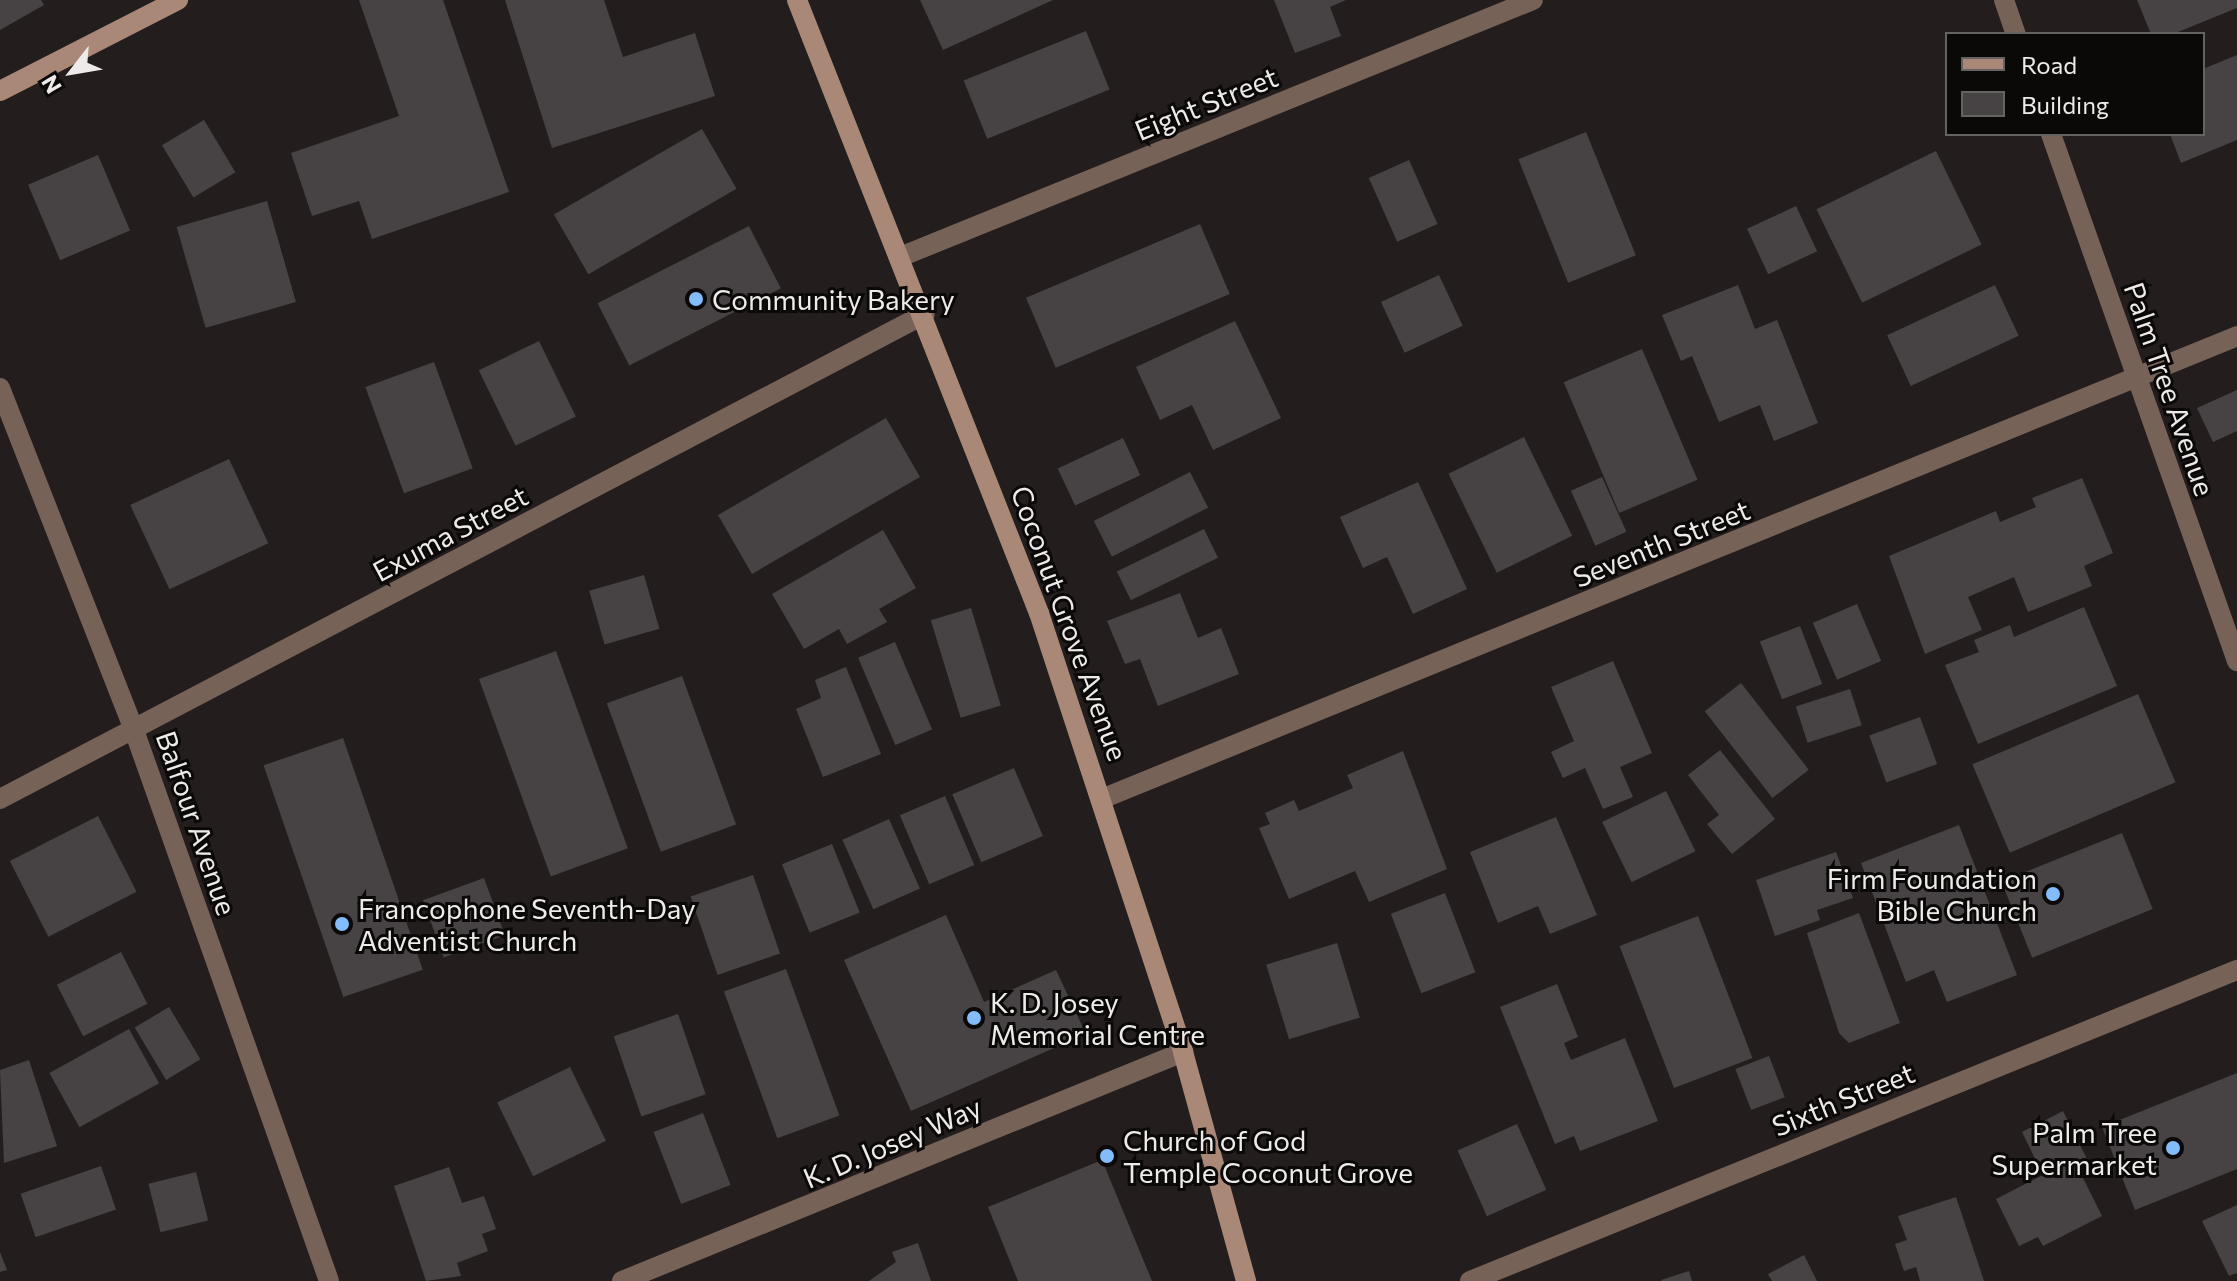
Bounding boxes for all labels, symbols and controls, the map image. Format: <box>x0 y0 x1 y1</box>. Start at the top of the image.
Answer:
north arrow <box>32 32 112 112</box>
legend <box>1945 32 2205 136</box>
text: Road <box>2021 50 2077 79</box>
street label: Eight Street <box>1130 59 1282 147</box>
text: N <box>35 71 67 99</box>
text: Building <box>2021 90 2109 119</box>
street label: Palm Tree Avenue <box>2118 278 2222 500</box>
place label: Community Bakery <box>712 282 955 316</box>
marker: Community Bakery <box>687 290 705 308</box>
street label: Exuma Street <box>367 478 533 588</box>
street label: Coconut Grove Avenue <box>1005 481 1135 765</box>
street label: Seventh Street <box>1568 492 1754 594</box>
street label: Balfour Avenue <box>150 727 244 919</box>
place label: Firm Foundation Bible Church <box>1827 861 2037 927</box>
marker: Firm Foundation Bible Church <box>2044 885 2062 903</box>
place label: Francophone Seventh-Day Adventist Church <box>358 891 696 957</box>
marker: Francophone Seventh-Day Adventist Church <box>333 915 351 933</box>
place label: K. D. Josey Memorial Centre <box>990 985 1205 1051</box>
marker: K. D. Josey Memorial Centre <box>965 1009 983 1027</box>
street label: Sixth Street <box>1767 1055 1919 1143</box>
street label: K. D. Josey Way <box>798 1089 986 1195</box>
place label: Palm Tree Supermarket <box>1992 1115 2157 1181</box>
place label: Church of God Temple Coconut Grove <box>1123 1123 1413 1189</box>
marker: Palm Tree Supermarket <box>2164 1139 2182 1157</box>
marker: Church of God Temple Coconut Grove <box>1098 1147 1116 1165</box>

